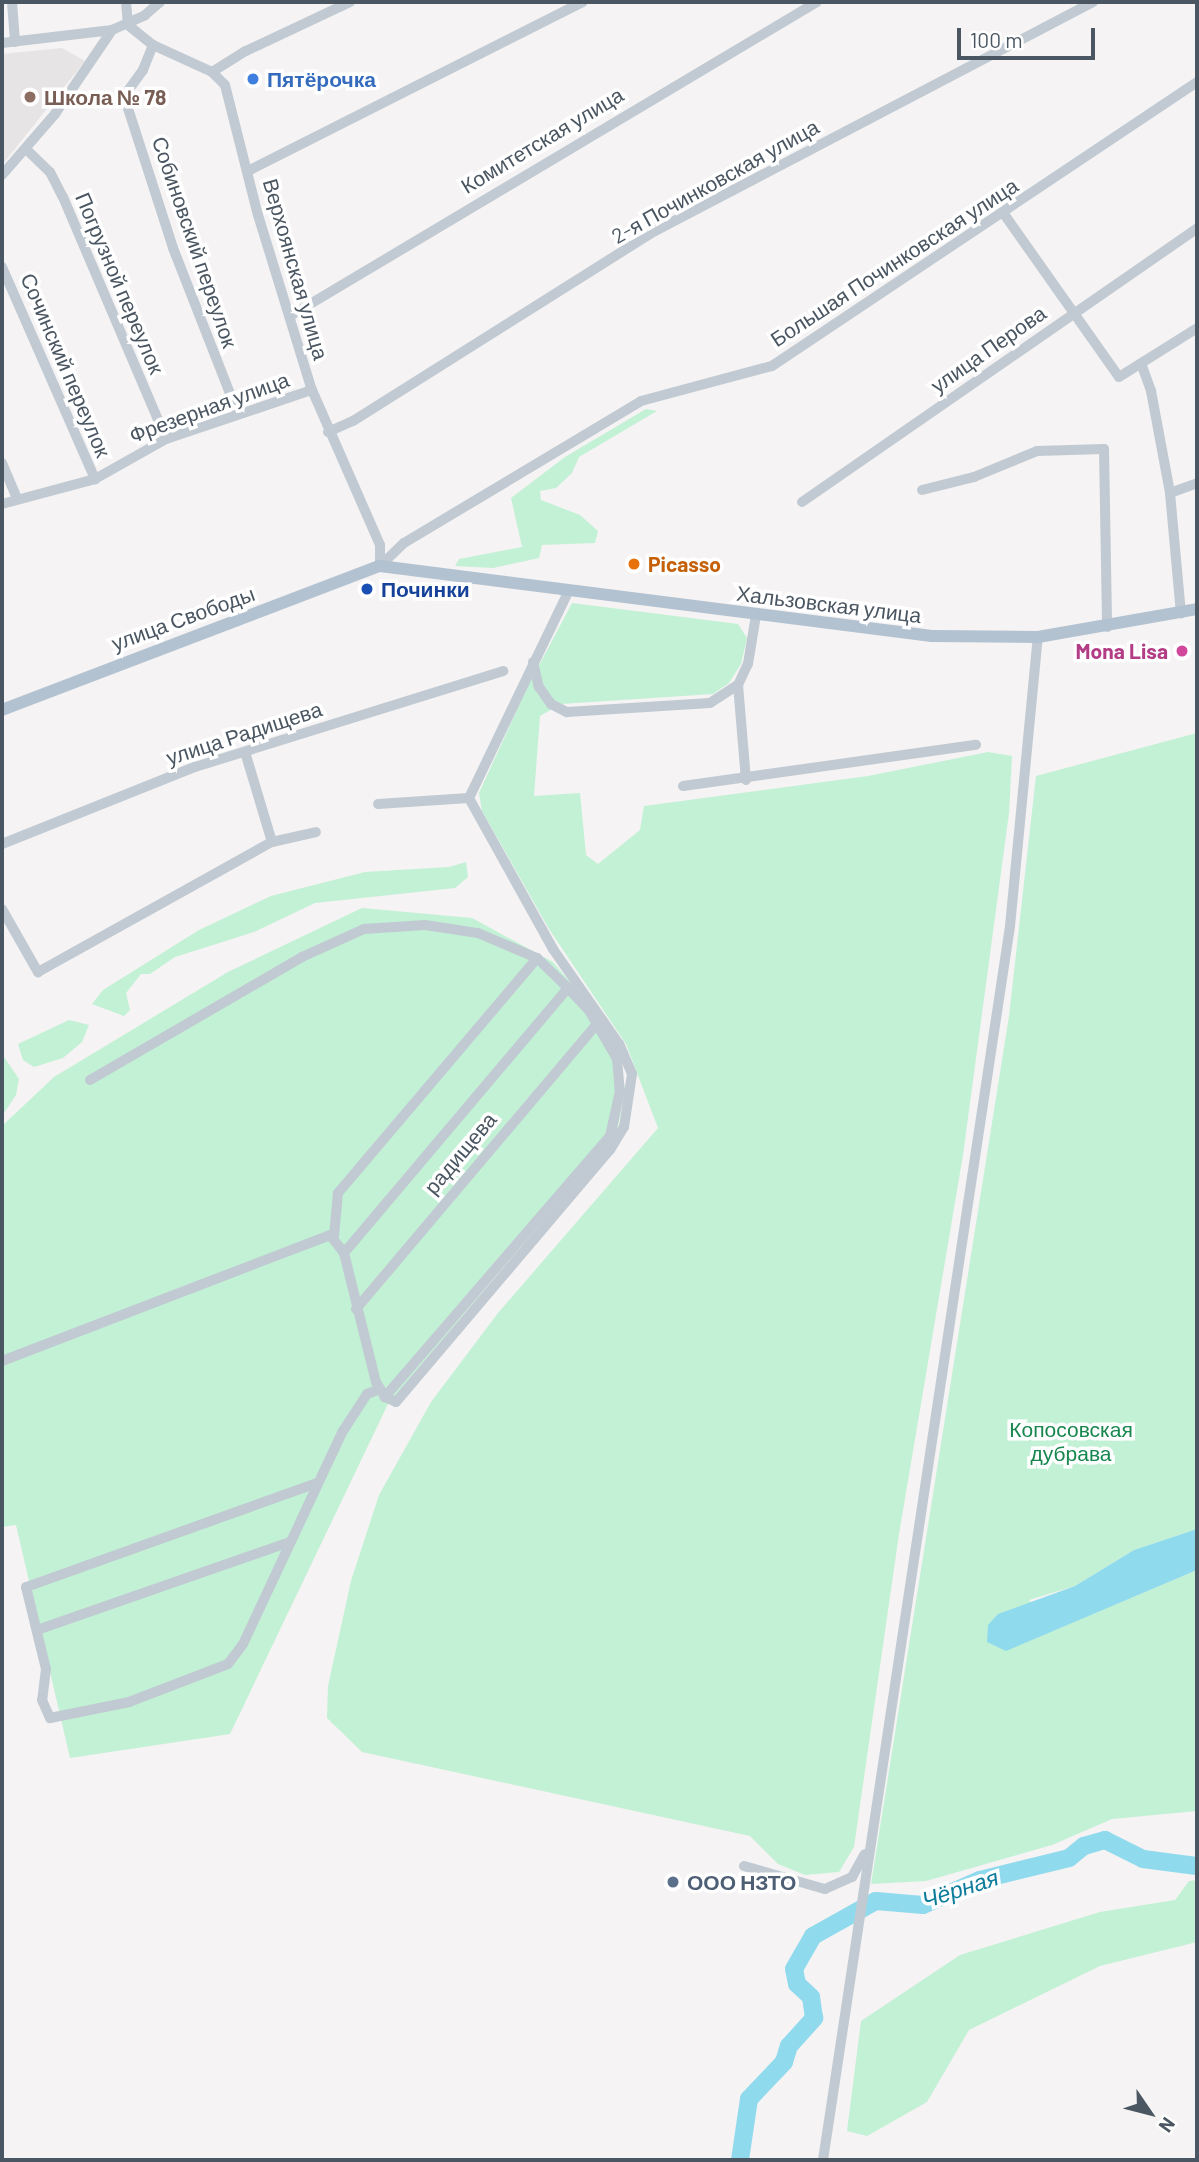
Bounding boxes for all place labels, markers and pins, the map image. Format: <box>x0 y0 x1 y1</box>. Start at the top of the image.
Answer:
place label: Пятёрочка <box>267 66 376 92</box>
marker: Пятёрочка <box>245 71 261 87</box>
place label: Школа № 78 <box>44 84 166 110</box>
marker: Школа № 78 <box>22 89 38 105</box>
place label: Picasso <box>648 551 721 577</box>
marker: Picasso <box>626 556 642 572</box>
place label: Починки <box>381 576 470 602</box>
marker: Починки <box>359 581 375 597</box>
place label: Mona Lisa <box>1076 638 1168 664</box>
marker: Mona Lisa <box>1174 643 1190 659</box>
place label: ООО НЗТО <box>687 1869 796 1895</box>
marker: ООО НЗТО <box>665 1874 681 1890</box>

